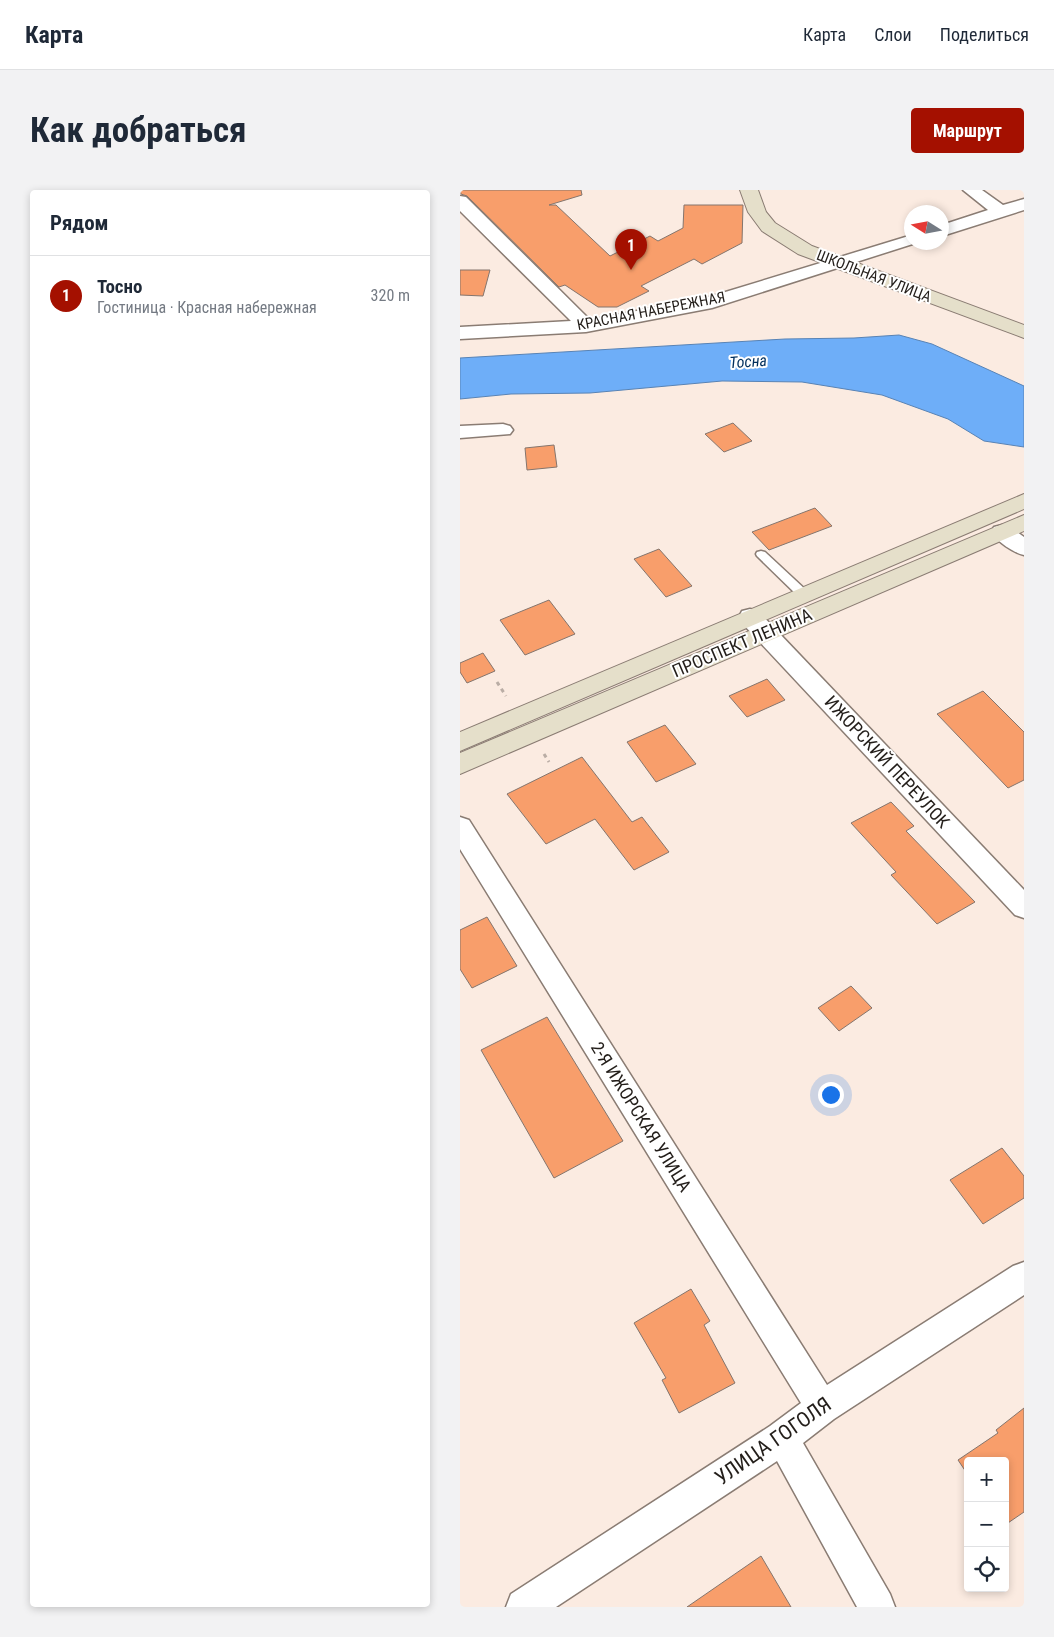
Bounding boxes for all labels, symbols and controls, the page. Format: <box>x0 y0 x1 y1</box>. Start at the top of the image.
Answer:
text: Карта <box>25 21 83 49</box>
text: Карта <box>803 24 846 45</box>
text: Слои <box>874 24 912 45</box>
text: Поделиться <box>940 24 1029 45</box>
button: Маршрут <box>911 108 1024 153</box>
text: Как добраться <box>30 110 246 151</box>
north arrow <box>904 205 949 250</box>
text: Рядом <box>50 211 109 235</box>
pin: 1 <box>615 229 647 270</box>
street label: ШКОЛЬНАЯ УЛИЦА <box>814 246 934 306</box>
text: Тосно <box>97 275 143 298</box>
text: 1 <box>62 286 70 305</box>
text: 320 m <box>371 286 410 305</box>
street label: КРАСНАЯ НАБЕРЕЖНАЯ <box>575 288 727 334</box>
text: Гостиница · Красная набережная <box>97 298 317 317</box>
water label: Тосна <box>729 351 767 372</box>
street label: ПРОСПЕКТ ЛЕНИНА <box>669 603 815 681</box>
street label: ИЖОРСКИЙ ПЕРЕУЛОК <box>821 691 954 832</box>
street label: 2-Я ИЖОРСКАЯ УЛИЦА <box>587 1038 696 1196</box>
your location <box>818 1082 844 1108</box>
street label: УЛИЦА ГОГОЛЯ <box>710 1392 836 1490</box>
map controls <box>964 1457 1009 1592</box>
button: + <box>964 1457 1009 1502</box>
button: − <box>964 1502 1009 1547</box>
button: locate <box>964 1547 1009 1592</box>

